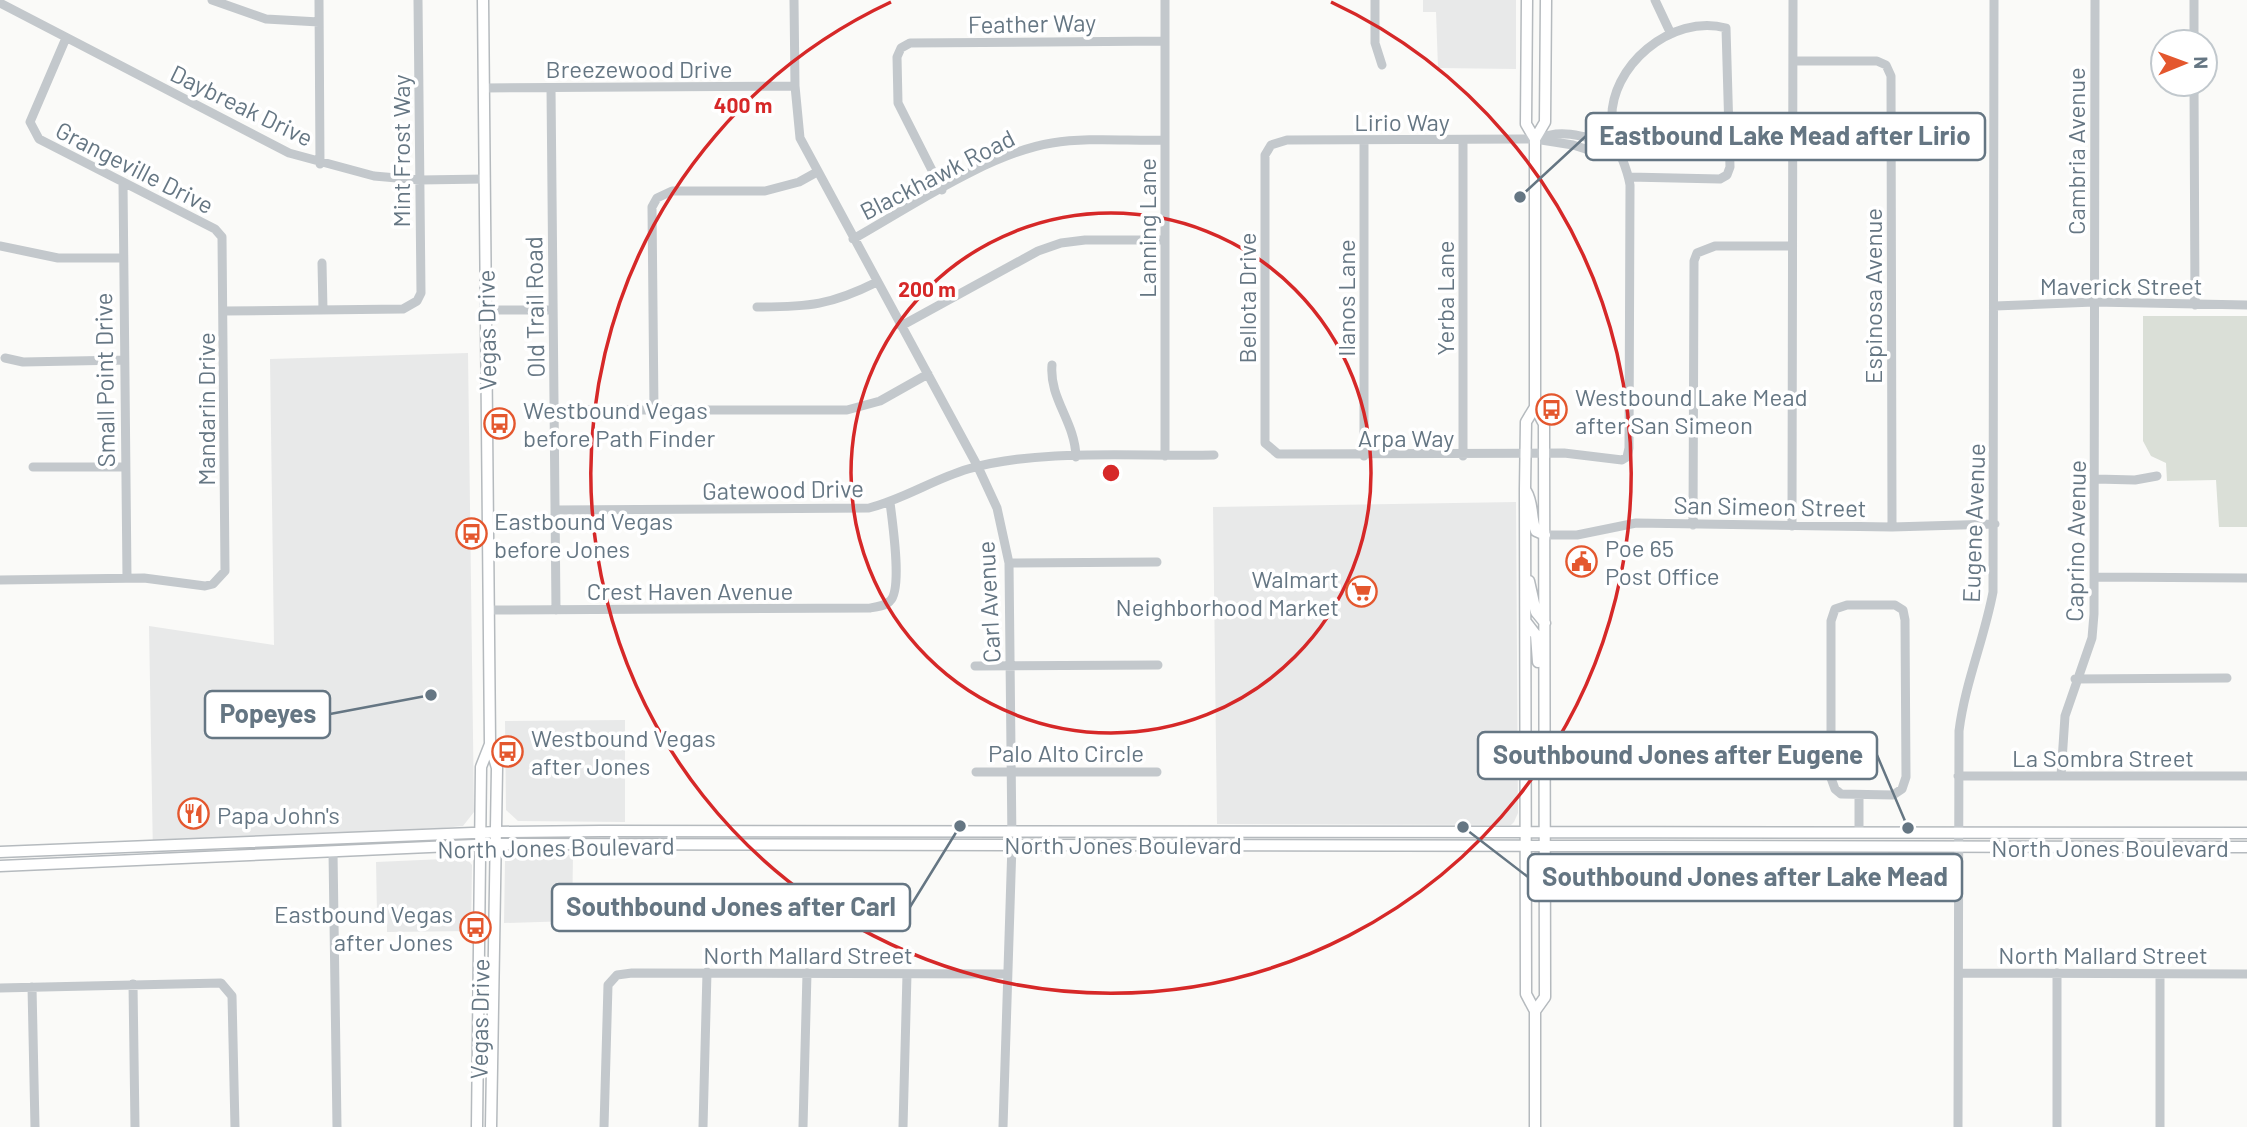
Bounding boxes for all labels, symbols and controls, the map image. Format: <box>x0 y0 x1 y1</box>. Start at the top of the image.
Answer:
street label: Feather Way <box>968 7 1096 39</box>
north arrow <box>2149 28 2219 98</box>
street label: Breezewood Drive <box>546 54 732 83</box>
text: N <box>2190 56 2213 69</box>
street label: Daybreak Drive <box>166 58 318 152</box>
street label: Cambria Avenue <box>2061 67 2090 235</box>
street label: Mint Frost Way <box>386 75 415 227</box>
text: 400 m <box>714 92 772 117</box>
street label: Lirio Way <box>1354 107 1450 136</box>
callout: Eastbound Lake Mead after Lirio <box>1586 113 1985 160</box>
street label: Grangeville Drive <box>51 115 219 219</box>
text: Eastbound Lake Mead after Lirio <box>1599 119 1971 150</box>
street label: Blackhawk Road <box>855 123 1019 225</box>
street label: Lanning Lane <box>1132 158 1161 298</box>
street label: Espinosa Avenue <box>1858 208 1887 384</box>
street label: Bellota Drive <box>1232 232 1261 364</box>
street label: Old Trail Road <box>518 236 550 378</box>
street label: Ilanos Lane <box>1331 239 1360 357</box>
street label: Yerba Lane <box>1430 240 1459 356</box>
street label: Vegas Drive <box>470 269 502 391</box>
street label: Maverick Street <box>2040 271 2202 300</box>
text: 200 m <box>898 276 956 301</box>
street label: Small Point Drive <box>88 292 120 468</box>
street label: Mandarin Drive <box>191 332 220 486</box>
place label: Westbound Lake Mead after San Simeon <box>1575 382 1808 439</box>
bus stop icon: Westbound Lake Mead after San Simeon <box>1535 393 1569 427</box>
place label: Westbound Vegas before Path Finder <box>523 395 715 452</box>
bus stop icon: Westbound Vegas before Path Finder <box>483 406 517 440</box>
street label: Arpa Way <box>1358 423 1454 452</box>
street label: Eugene Avenue <box>1956 443 1990 603</box>
street label: Caprino Avenue <box>2059 460 2091 622</box>
centre of rings <box>1099 461 1123 485</box>
street label: Gatewood Drive <box>702 473 864 505</box>
street label: San Simeon Street <box>1673 490 1867 522</box>
place label: Eastbound Vegas before Jones <box>494 506 673 563</box>
bus stop icon: Eastbound Vegas before Jones <box>454 517 488 551</box>
place label: Poe 65 Post Office <box>1605 533 1720 590</box>
street label: Carl Avenue <box>970 540 1006 664</box>
public building icon: Poe 65 Post Office <box>1565 544 1599 578</box>
place label: Walmart Neighborhood Market <box>1115 564 1339 621</box>
supermarket icon: Walmart Neighborhood Market <box>1345 575 1379 609</box>
street label: Crest Haven Avenue <box>587 576 793 605</box>
callout: Popeyes <box>205 691 330 738</box>
text: Popeyes <box>220 697 316 728</box>
place label: Westbound Vegas after Jones <box>531 723 716 780</box>
callout: Southbound Jones after Eugene <box>1478 732 1877 779</box>
bus stop icon: Westbound Vegas after Jones <box>491 734 525 768</box>
street label: Palo Alto Circle <box>988 738 1144 767</box>
text: Southbound Jones after Eugene <box>1493 738 1863 769</box>
street label: La Sombra Street <box>2012 743 2194 772</box>
restaurant icon: Papa John's <box>177 797 211 831</box>
place label: Papa John's <box>217 800 340 829</box>
street label: North Jones Boulevard <box>437 830 675 864</box>
street label: North Jones Boulevard <box>1004 830 1242 859</box>
street label: North Jones Boulevard <box>1991 833 2229 862</box>
callout: Southbound Jones after Lake Mead <box>1528 854 1962 901</box>
text: Southbound Jones after Lake Mead <box>1542 860 1948 891</box>
callout: Southbound Jones after Carl <box>552 884 910 931</box>
text: Southbound Jones after Carl <box>566 890 896 921</box>
place label: Eastbound Vegas after Jones <box>274 899 453 956</box>
bus stop icon: Eastbound Vegas after Jones <box>459 910 493 944</box>
street label: North Mallard Street <box>703 940 913 969</box>
street label: North Mallard Street <box>1998 940 2208 969</box>
street label: Vegas Drive <box>463 958 495 1080</box>

